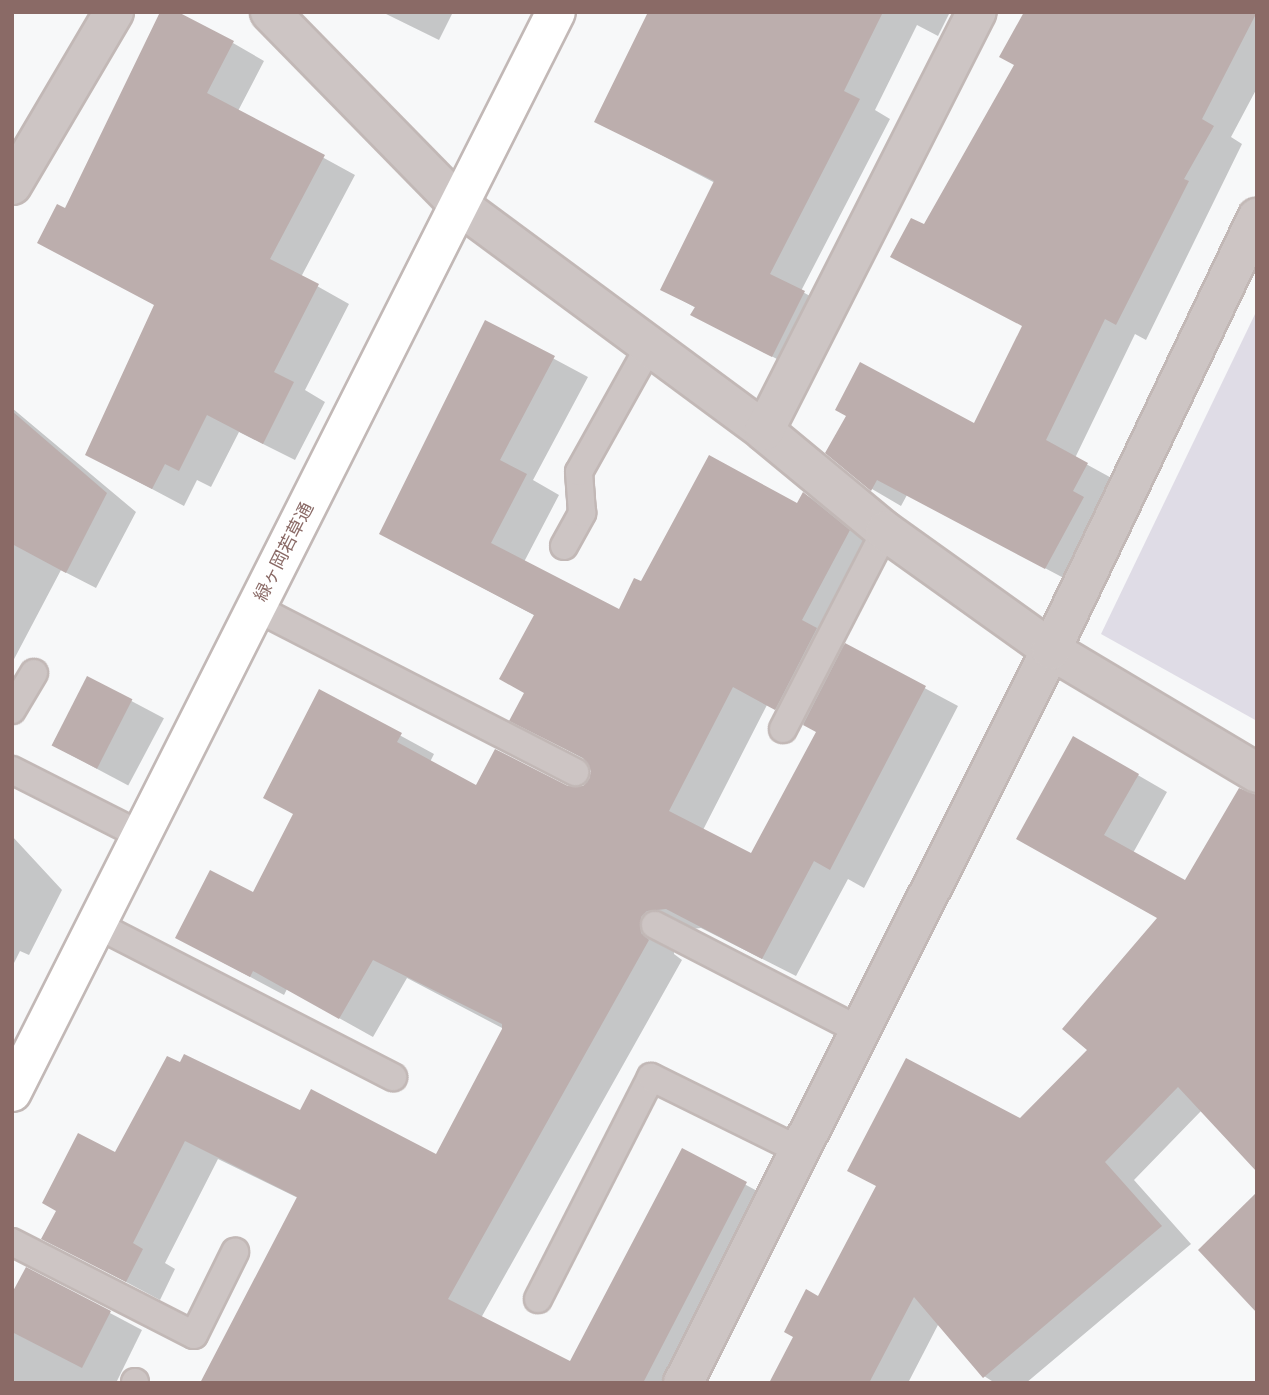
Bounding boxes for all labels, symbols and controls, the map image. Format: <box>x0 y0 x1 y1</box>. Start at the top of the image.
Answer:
street label: 緑ヶ岡若草通 <box>250 499 318 605</box>

